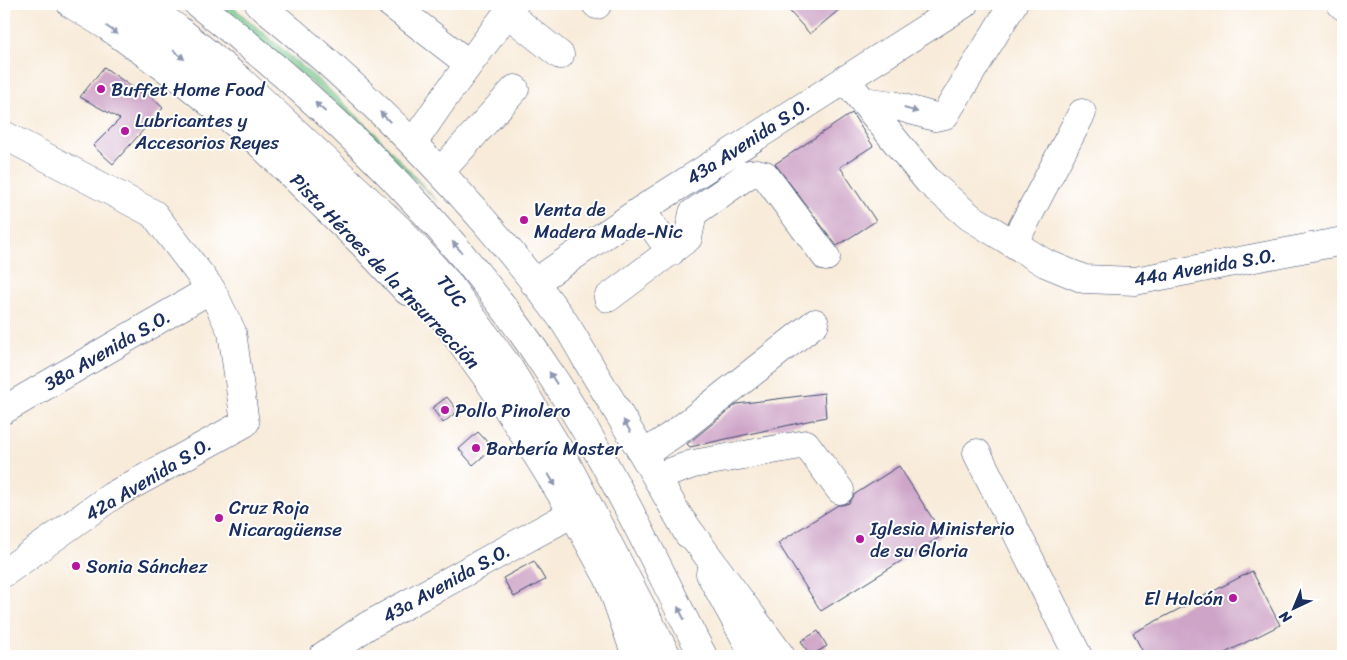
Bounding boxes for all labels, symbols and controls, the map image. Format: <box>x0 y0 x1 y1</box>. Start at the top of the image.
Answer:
one-way arrow <box>105 25 119 35</box>
one-way arrow <box>172 49 185 60</box>
place label: Buffet Home Food <box>111 73 267 106</box>
marker: Buffet Home Food <box>95 83 107 95</box>
street label: 43a Avenida S.O. <box>679 88 817 194</box>
one-way arrow <box>314 101 326 113</box>
place label: Lubricantes y Accesorios Reyes <box>134 104 279 159</box>
one-way arrow <box>903 106 918 114</box>
one-way arrow <box>379 111 391 123</box>
marker: Lubricantes y Accesorios Reyes <box>119 125 131 137</box>
street label: Pista Héroes de la Insurrección <box>282 165 488 377</box>
place label: Venta de Madera Made-Nic <box>534 193 683 248</box>
marker: Venta de Madera Made-Nic <box>518 214 530 226</box>
street label: 44a Avenida S.O. <box>1131 238 1279 296</box>
one-way arrow <box>451 242 463 254</box>
street label: TUC <box>428 267 476 315</box>
street label: 38a Avenida S.O. <box>37 300 177 400</box>
one-way arrow <box>549 371 558 384</box>
place label: Pollo Pinolero <box>455 394 570 427</box>
marker: Pollo Pinolero <box>439 404 451 416</box>
one-way arrow <box>622 420 631 433</box>
street label: 42a Avenida S.O. <box>78 428 218 530</box>
place label: Barbería Master <box>486 432 624 465</box>
marker: Barbería Master <box>470 442 482 454</box>
one-way arrow <box>547 473 557 486</box>
place label: Cruz Roja Nicaragüense <box>229 491 342 546</box>
marker: Cruz Roja Nicaragüense <box>213 512 225 524</box>
place label: Iglesia Ministerio de su Gloria <box>869 512 1015 567</box>
marker: Iglesia Ministerio de su Gloria <box>854 533 866 545</box>
street label: 43a Avenida S.O. <box>376 534 516 632</box>
place label: Sonia Sánchez <box>86 550 208 583</box>
marker: Sonia Sánchez <box>70 560 82 572</box>
place label: El Halcón <box>1144 582 1223 615</box>
north arrow <box>1270 582 1320 632</box>
marker: El Halcón <box>1227 592 1239 604</box>
text: N <box>1273 604 1298 630</box>
one-way arrow <box>677 606 685 620</box>

